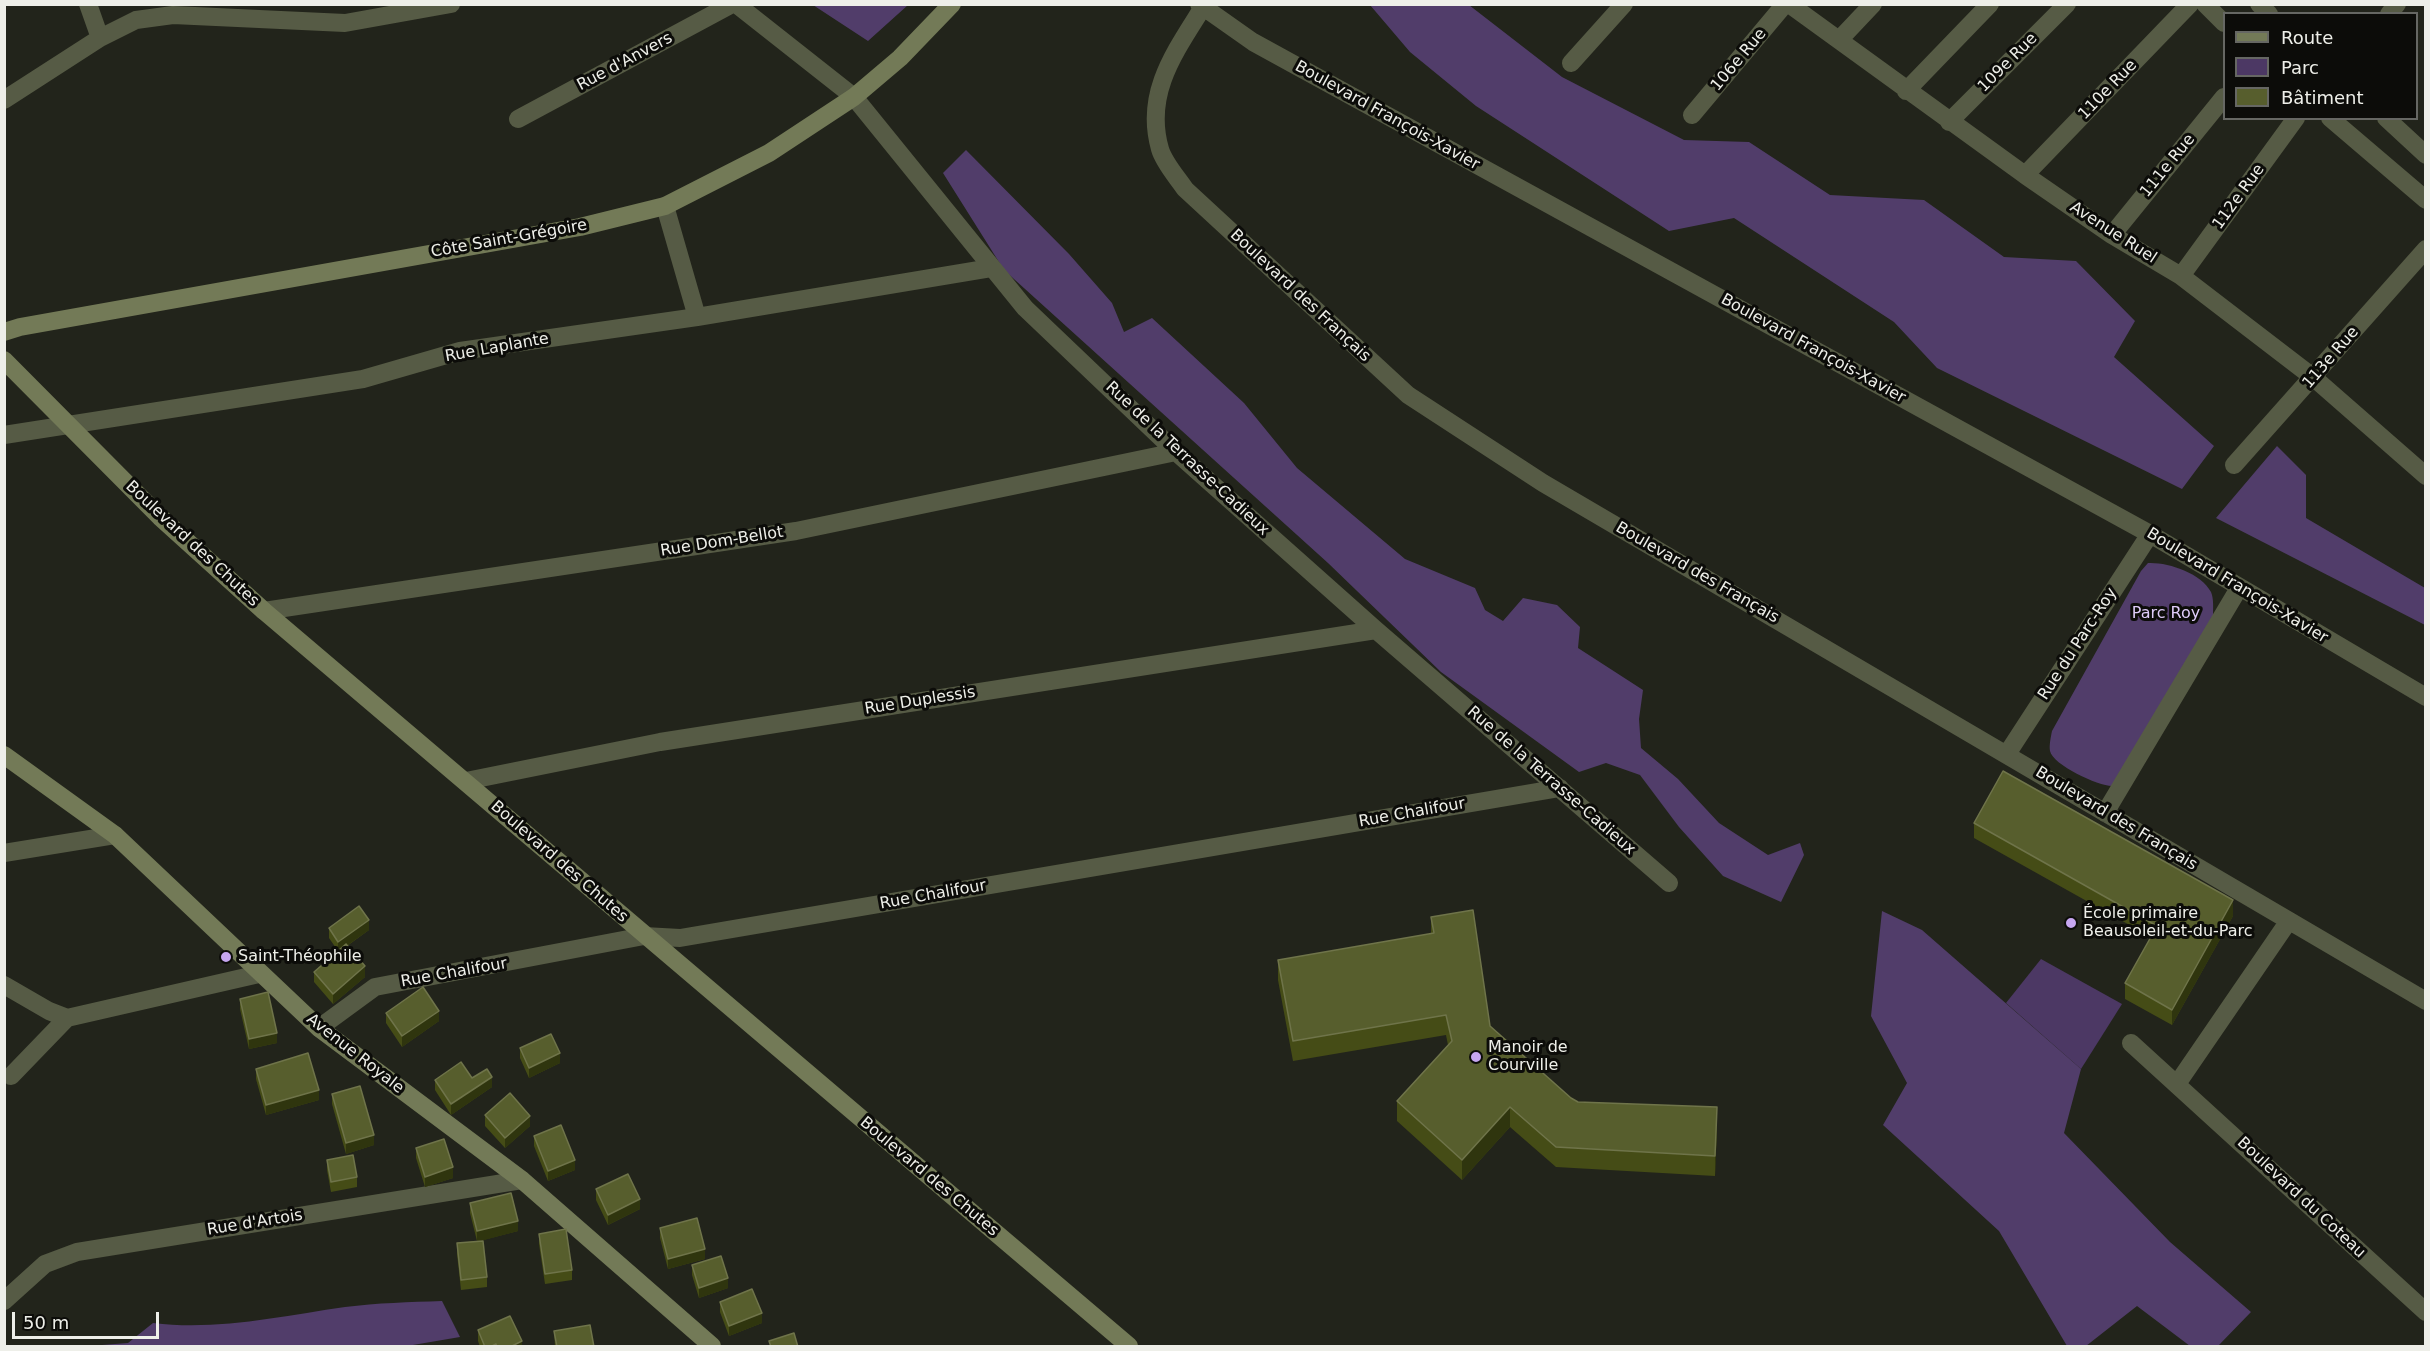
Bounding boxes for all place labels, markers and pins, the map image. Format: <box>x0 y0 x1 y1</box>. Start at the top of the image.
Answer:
place label: École primaire Beausoleil-et-du-Parc <box>2083 904 2253 942</box>
marker: École primaire Beausoleil-et-du-Parc <box>2064 916 2078 930</box>
place label: Saint-Théophile <box>238 947 362 967</box>
marker: Saint-Théophile <box>219 950 233 964</box>
place label: Manoir de Courville <box>1488 1038 1568 1076</box>
marker: Manoir de Courville <box>1469 1050 1483 1064</box>

